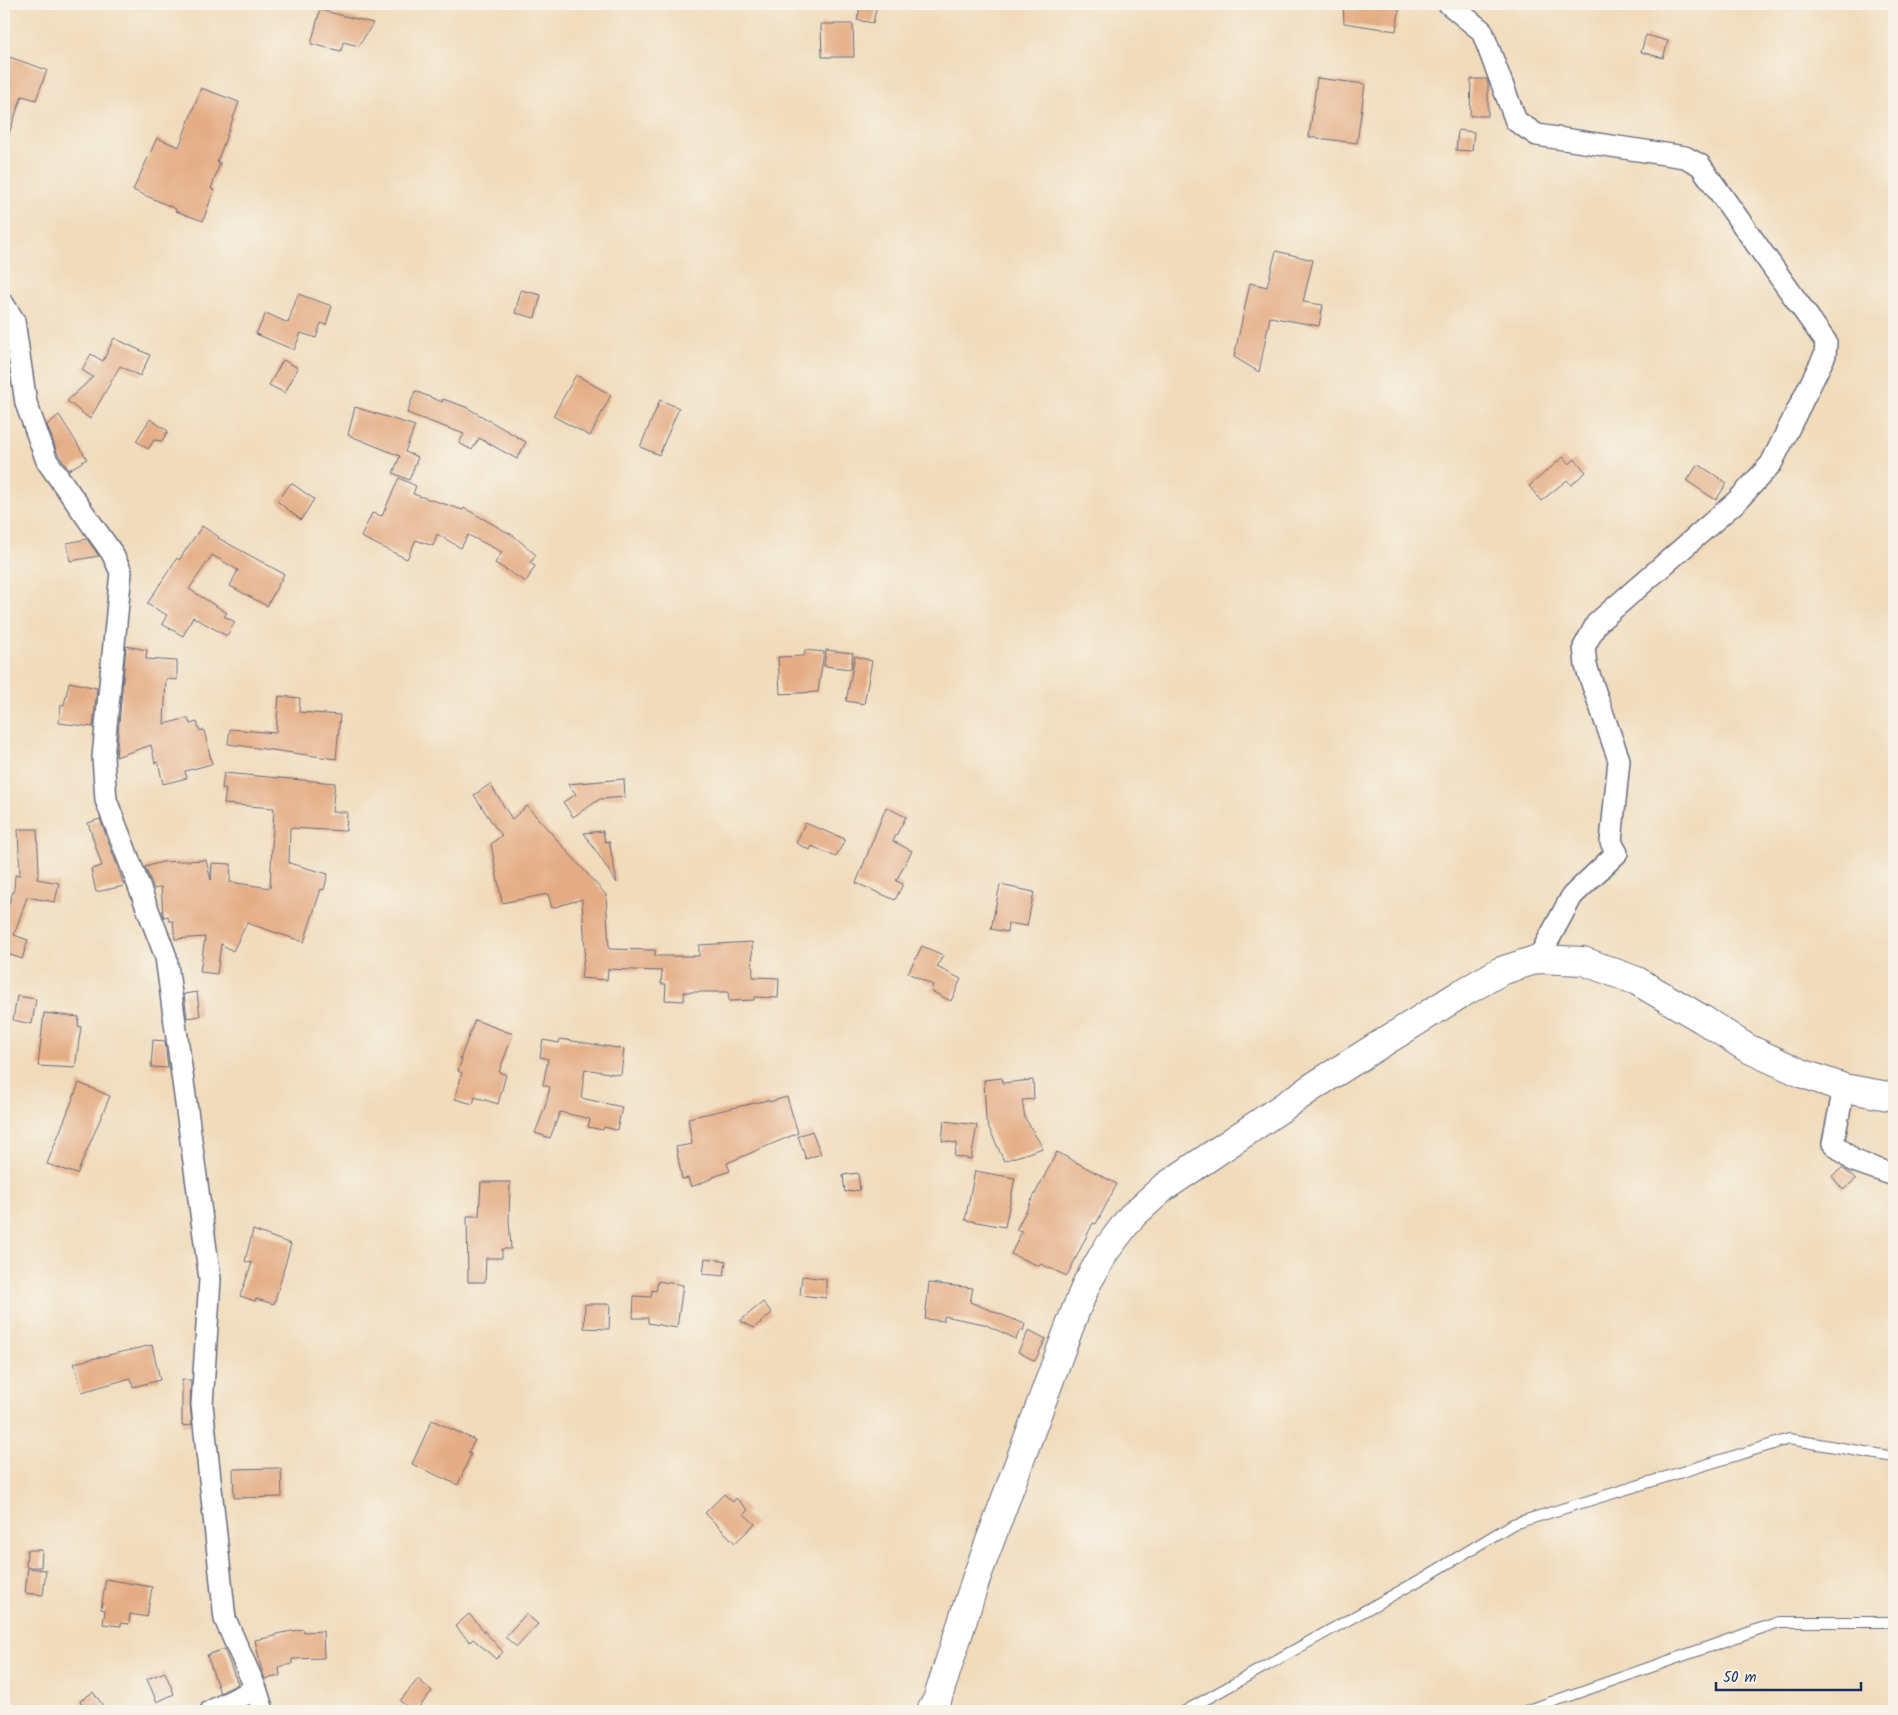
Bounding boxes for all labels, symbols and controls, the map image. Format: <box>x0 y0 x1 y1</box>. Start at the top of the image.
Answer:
scale bar <box>1716 1660 1860 1692</box>
text: 50 m <box>1723 1666 1757 1690</box>

